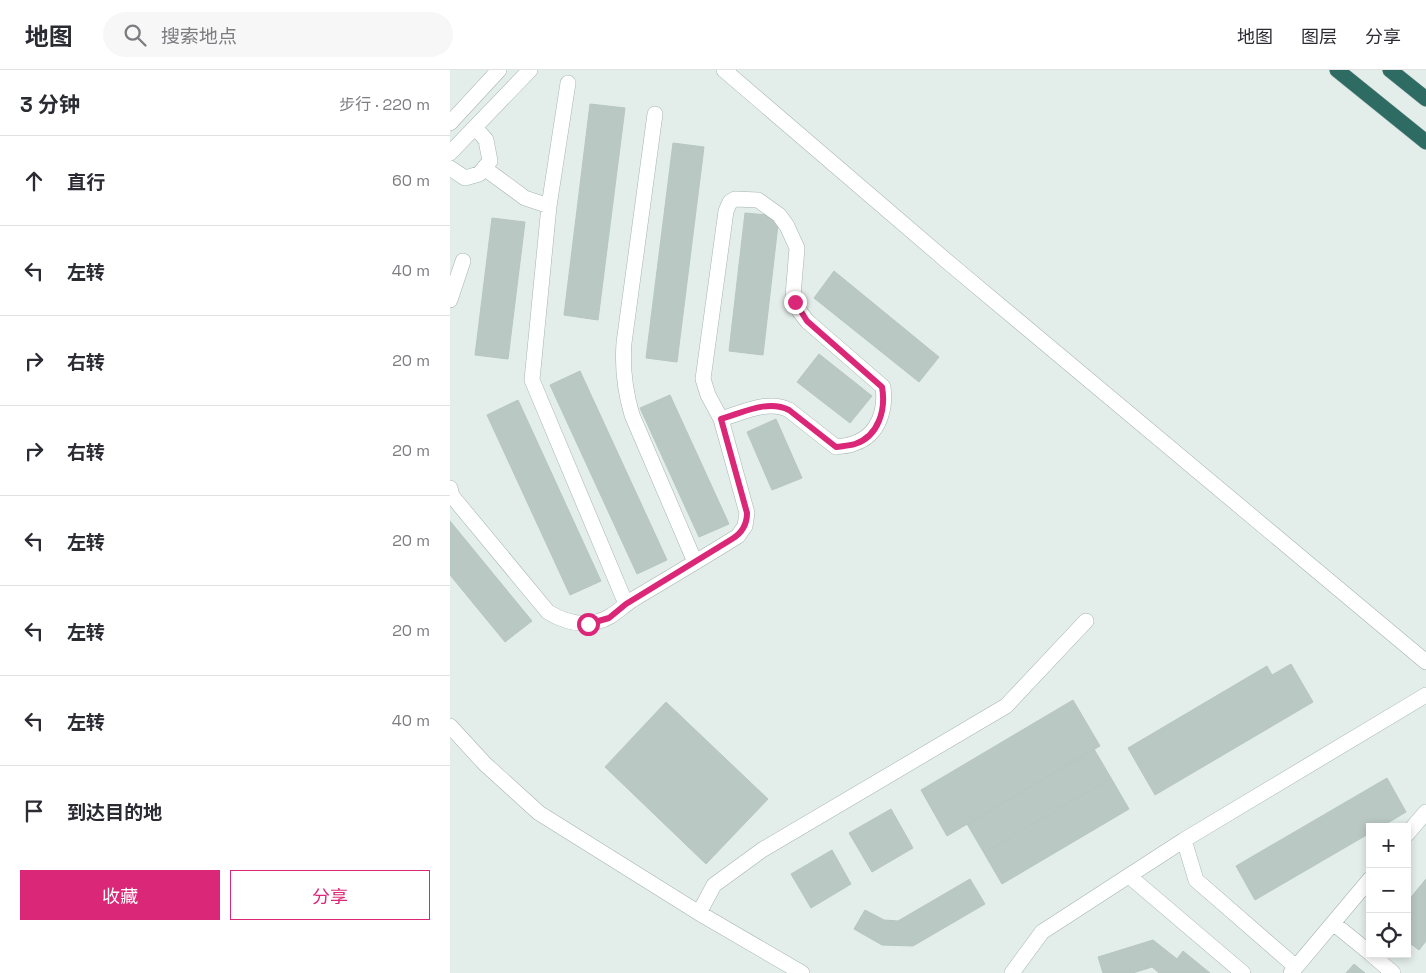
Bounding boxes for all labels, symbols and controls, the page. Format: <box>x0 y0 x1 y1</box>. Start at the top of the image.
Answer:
search box <box>103 12 453 57</box>
text: 地图 <box>25 21 73 52</box>
icon: search <box>121 21 149 49</box>
text: 搜索地点 <box>161 24 237 49</box>
text: 地图 <box>1237 25 1273 48</box>
text: 图层 <box>1301 25 1337 48</box>
text: 分享 <box>1365 25 1401 48</box>
text: 3 分钟 <box>20 91 80 118</box>
text: 步行 · 220 m <box>339 94 430 115</box>
icon: ahead <box>20 167 48 195</box>
text: 直行 <box>67 170 105 195</box>
text: 60 m <box>392 170 430 191</box>
icon: left <box>20 257 48 285</box>
text: 左转 <box>67 260 105 285</box>
text: 40 m <box>392 260 430 281</box>
route end <box>784 291 807 314</box>
icon: right <box>20 347 48 375</box>
text: 右转 <box>67 350 105 375</box>
text: 20 m <box>392 350 430 371</box>
icon: right <box>20 437 48 465</box>
text: 右转 <box>67 440 105 465</box>
text: 20 m <box>392 440 430 461</box>
icon: left <box>20 527 48 555</box>
text: 左转 <box>67 530 105 555</box>
text: 20 m <box>392 530 430 551</box>
route start <box>577 613 600 636</box>
icon: left <box>20 617 48 645</box>
text: 左转 <box>67 620 105 645</box>
text: 20 m <box>392 620 430 641</box>
icon: left <box>20 707 48 735</box>
text: 左转 <box>67 710 105 735</box>
text: 40 m <box>392 710 430 731</box>
icon: arrive <box>20 797 48 825</box>
text: 到达目的地 <box>67 800 162 825</box>
map controls <box>1366 823 1411 958</box>
button: + <box>1366 823 1411 868</box>
button: − <box>1366 868 1411 913</box>
button: 收藏 <box>20 870 220 920</box>
button: 分享 <box>230 870 430 920</box>
button: locate <box>1366 913 1411 958</box>

